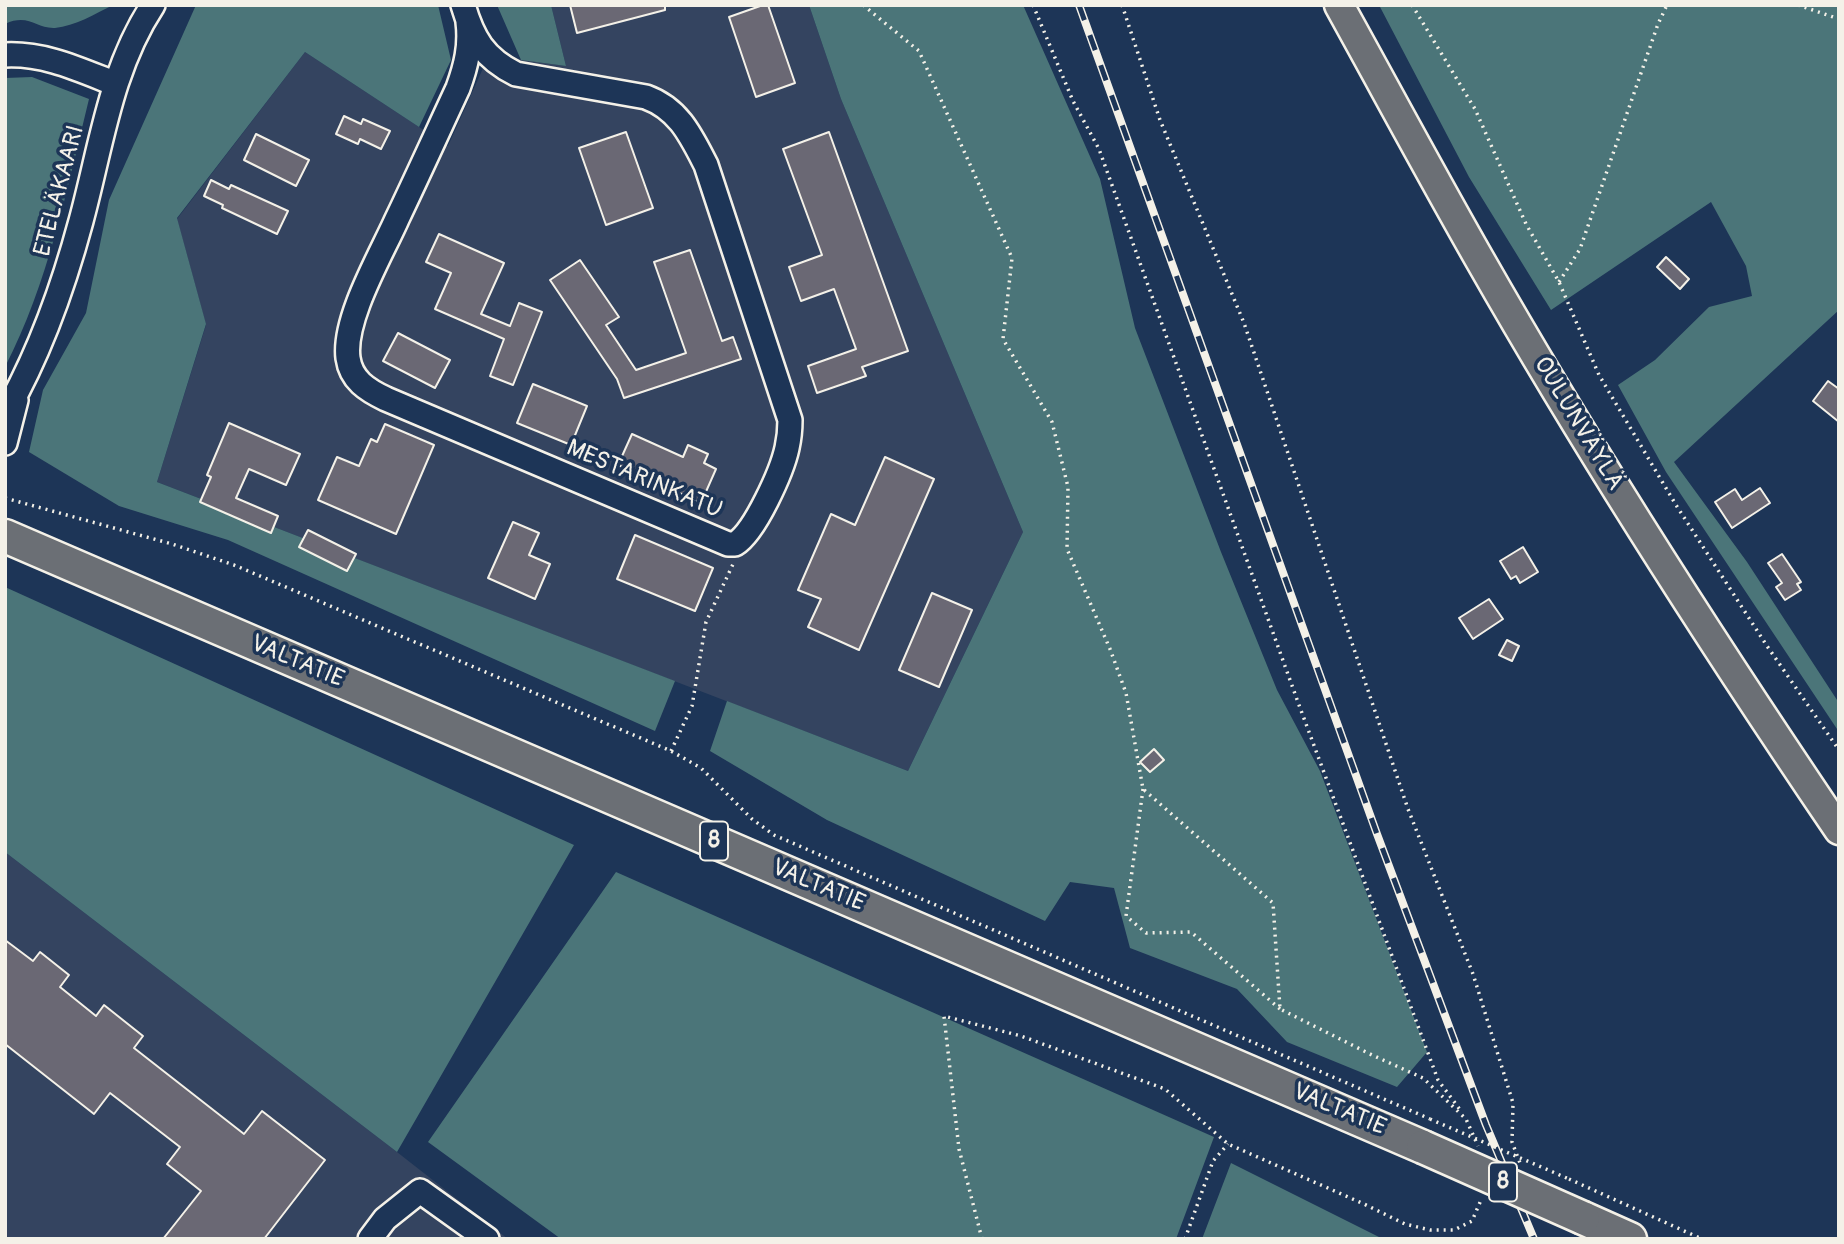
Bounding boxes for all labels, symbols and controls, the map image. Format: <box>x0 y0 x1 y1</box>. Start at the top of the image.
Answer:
street label: ETELÄKAARI <box>29 122 91 260</box>
street label: OULUNVÄYLÄ <box>1527 352 1629 496</box>
street label: MESTARINKATU <box>562 434 726 526</box>
street label: VALTATIE <box>246 629 348 695</box>
road number: 8 <box>700 821 728 860</box>
street label: VALTATIE <box>767 853 869 919</box>
street label: VALTATIE <box>1288 1077 1390 1143</box>
road number: 8 <box>1489 1162 1517 1202</box>

